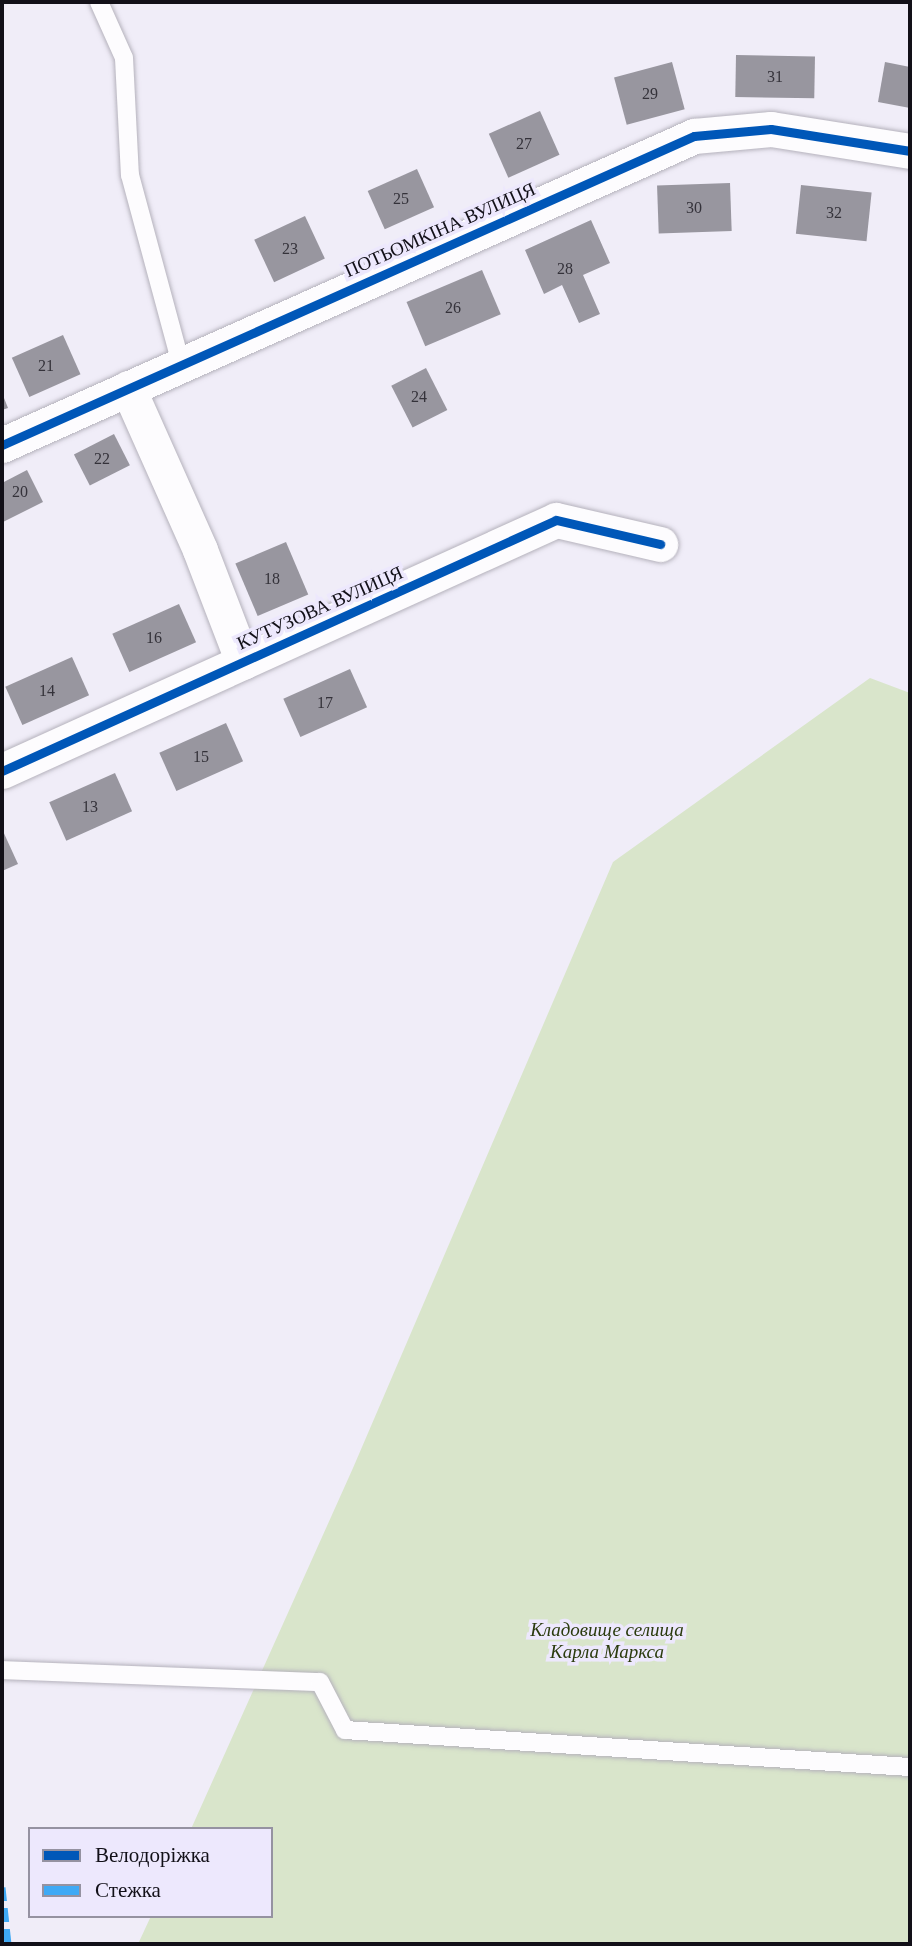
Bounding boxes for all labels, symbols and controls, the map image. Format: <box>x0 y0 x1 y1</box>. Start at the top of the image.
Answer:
house number: 31 <box>767 67 783 87</box>
house number: 29 <box>642 84 658 104</box>
house number: 27 <box>516 134 532 154</box>
street label: ПОТЬОМКІНА ВУЛИЦЯ <box>341 178 539 282</box>
house number: 25 <box>393 189 409 209</box>
house number: 30 <box>686 198 702 218</box>
house number: 32 <box>826 203 842 223</box>
house number: 23 <box>282 239 298 259</box>
house number: 28 <box>557 259 573 279</box>
house number: 26 <box>445 298 461 318</box>
house number: 21 <box>38 356 54 376</box>
house number: 24 <box>411 387 427 407</box>
house number: 22 <box>94 449 110 469</box>
house number: 20 <box>12 482 28 502</box>
street label: КУТУЗОВА ВУЛИЦЯ <box>234 561 406 655</box>
house number: 18 <box>264 569 280 589</box>
house number: 16 <box>146 628 162 648</box>
house number: 14 <box>39 681 55 701</box>
house number: 17 <box>317 693 333 713</box>
house number: 15 <box>193 747 209 767</box>
house number: 13 <box>82 797 98 817</box>
park label: Кладовище селища Карла Маркса <box>530 1619 684 1663</box>
legend <box>28 1827 273 1918</box>
text: Велодоріжка <box>95 1843 210 1867</box>
text: Стежка <box>95 1878 161 1902</box>

